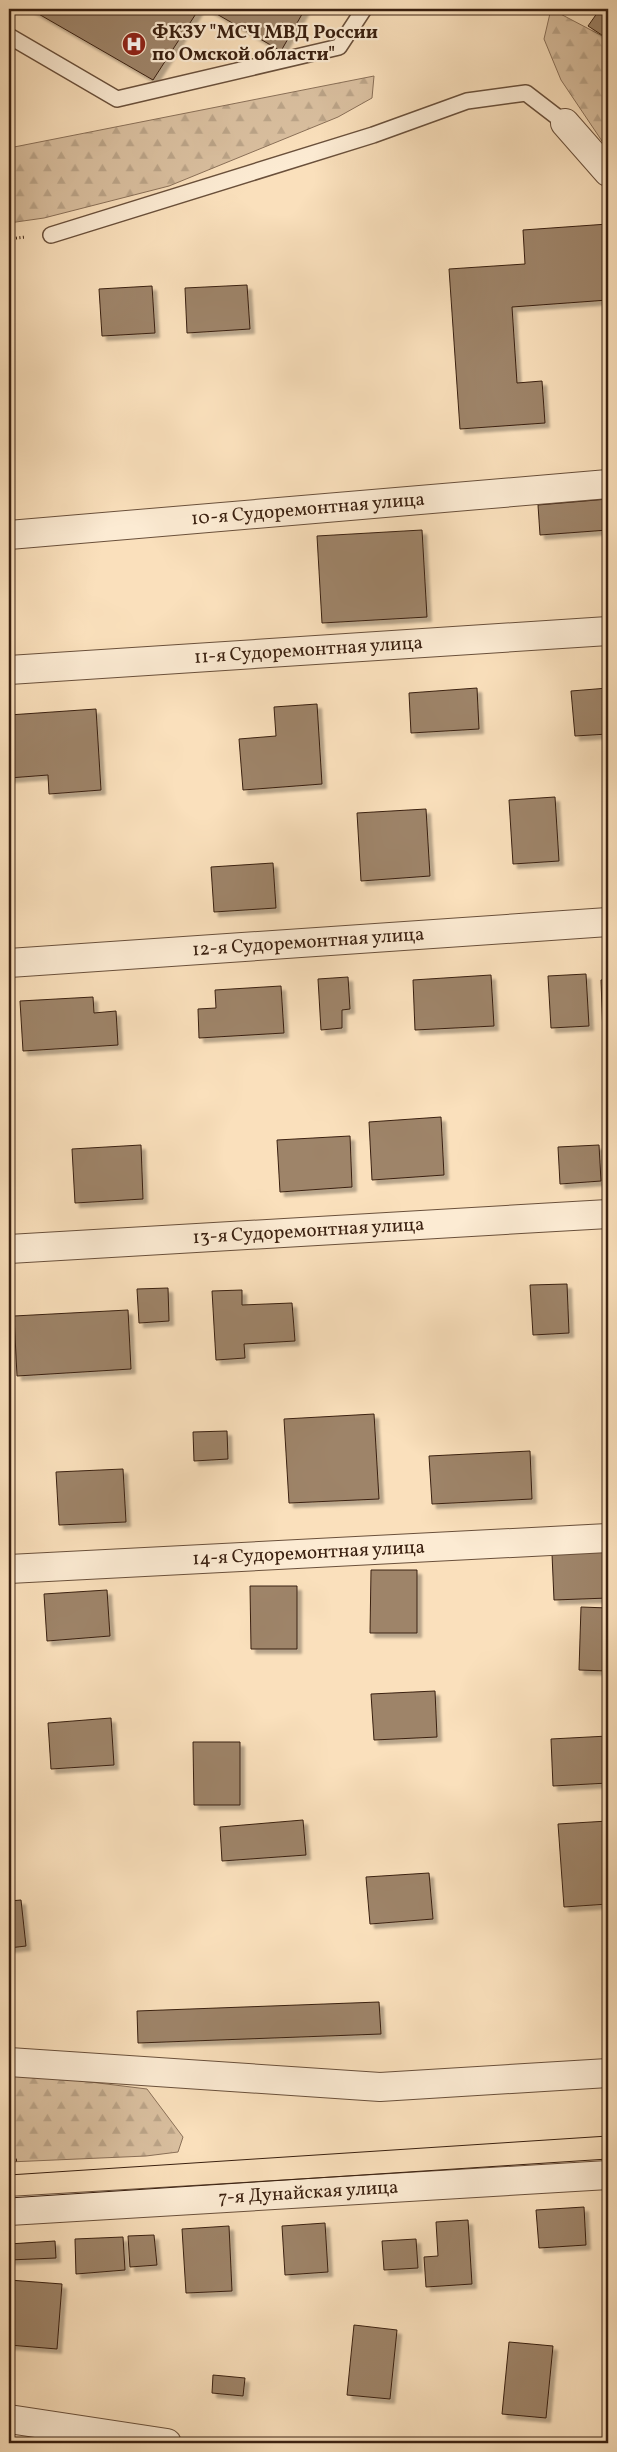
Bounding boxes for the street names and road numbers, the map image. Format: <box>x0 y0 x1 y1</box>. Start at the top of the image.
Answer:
street label: 10-я Судоремонтная улица <box>190 487 426 532</box>
street label: 11-я Судоремонтная улица <box>193 630 424 671</box>
street label: 12-я Судоремонтная улица <box>191 922 425 963</box>
street label: 13-я Судоремонтная улица <box>192 1212 425 1251</box>
street label: 14-я Судоремонтная улица <box>192 1534 426 1573</box>
street label: 7-я Дунайская улица <box>218 2175 399 2211</box>

